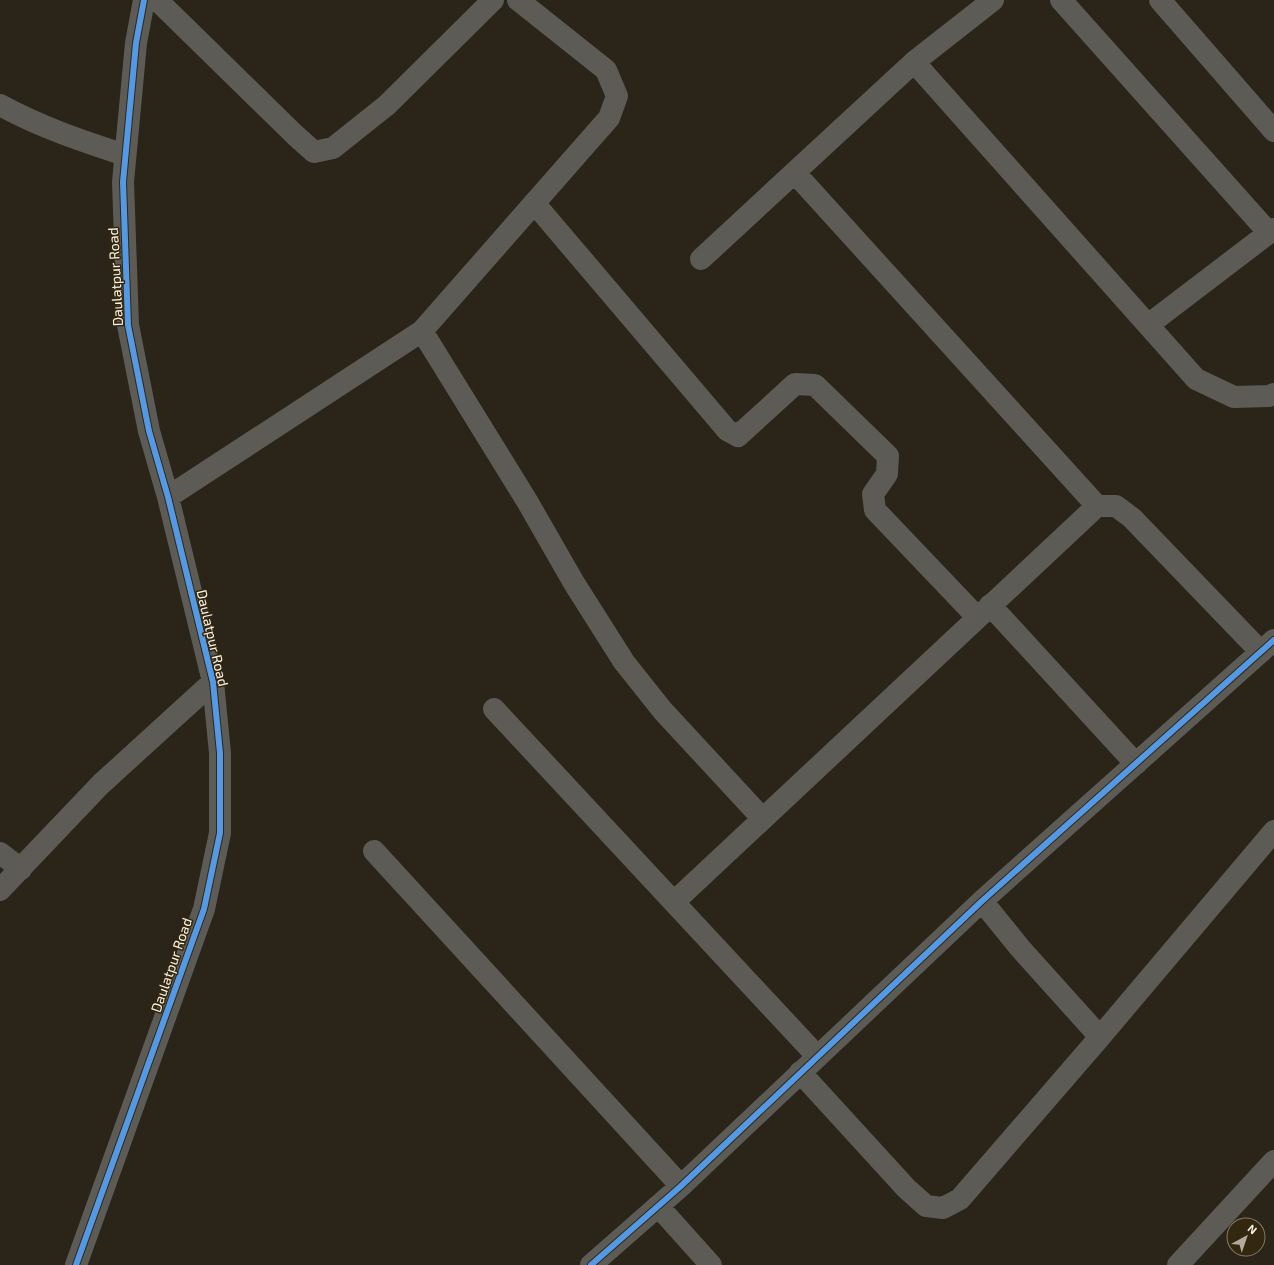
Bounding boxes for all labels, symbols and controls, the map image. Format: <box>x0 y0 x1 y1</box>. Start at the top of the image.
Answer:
street label: Daulatpur Road <box>104 227 126 327</box>
street label: Daulatpur Road <box>194 588 232 688</box>
street label: Daulatpur Road <box>147 915 195 1015</box>
north arrow <box>1226 1217 1266 1257</box>
text: N <box>1246 1221 1260 1237</box>

